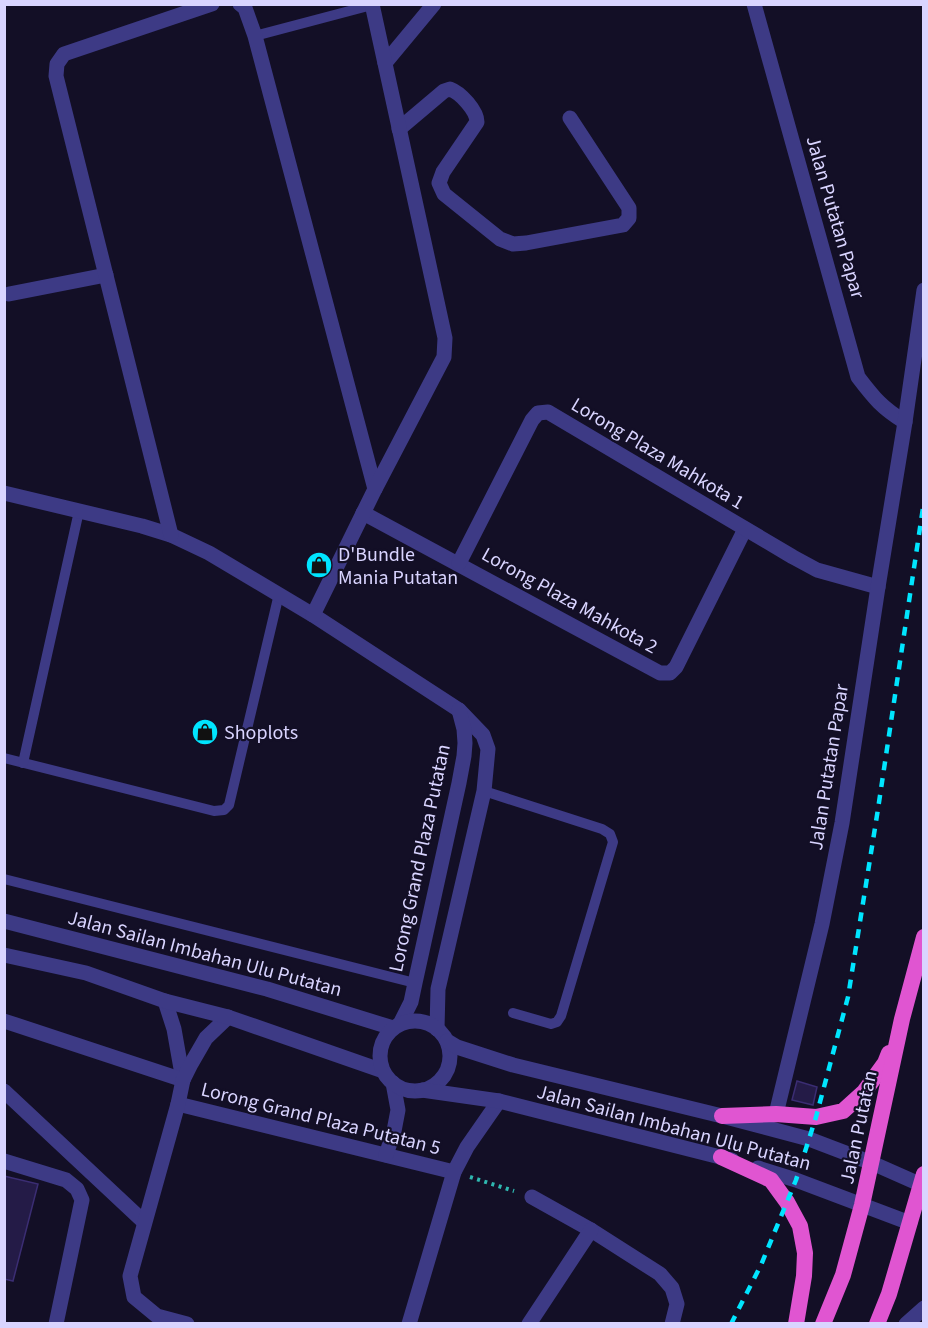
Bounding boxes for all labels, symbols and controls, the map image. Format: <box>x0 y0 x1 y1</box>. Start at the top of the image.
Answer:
street label: Jalan Putatan Papar <box>798 133 872 302</box>
street label: Lorong Plaza Mahkota 1 <box>566 391 749 517</box>
place label: D'Bundle Mania Putatan <box>338 541 458 592</box>
street label: Lorong Plaza Mahkota 2 <box>476 541 663 661</box>
shop icon: D'Bundle Mania Putatan <box>304 550 334 580</box>
street label: Jalan Putatan Papar <box>802 682 856 852</box>
shop icon: Shoplots <box>190 717 220 747</box>
place label: Shoplots <box>224 719 298 747</box>
street label: Lorong Grand Plaza Putatan <box>382 742 458 975</box>
street label: Jalan Sailan Imbahan Ulu Putatan <box>65 904 345 1004</box>
street label: Jalan Putatan <box>833 1068 885 1187</box>
street label: Lorong Grand Plaza Putatan 5 <box>198 1076 444 1162</box>
street label: Jalan Sailan Imbahan Ulu Putatan <box>534 1078 814 1178</box>

